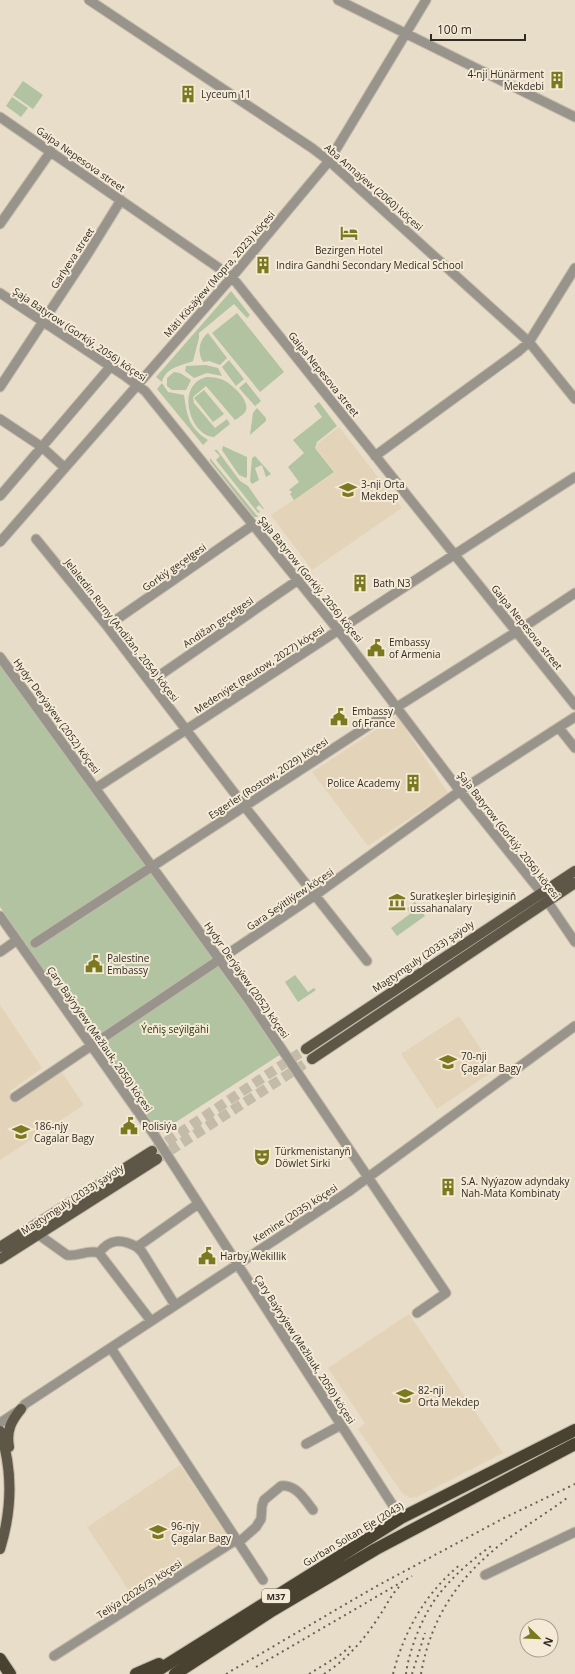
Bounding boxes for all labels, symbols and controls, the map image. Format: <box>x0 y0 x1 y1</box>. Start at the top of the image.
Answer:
scale bar <box>431 16 525 42</box>
text: 100 m <box>437 21 472 38</box>
place label: 4-nji Hünärment Mekdebi <box>467 67 544 93</box>
building icon: 4-nji Hünärment Mekdebi <box>547 70 567 90</box>
building icon: Lyceum 11 <box>178 84 198 104</box>
place label: Lyceum 11 <box>201 87 251 101</box>
street label: Gaipa Nepesova street <box>34 123 129 195</box>
street label: Aba Annaýew (2060) köçesi <box>322 140 426 234</box>
street label: Mäti Kösäýew (Mopra, 2023) köçesi <box>160 208 278 340</box>
hotel icon: Bezirgen Hotel <box>339 223 359 243</box>
street label: Garlyeva street <box>47 224 97 291</box>
place label: Bezirgen Hotel <box>315 243 383 257</box>
building icon: Indira Gandhi Secondary Medical School <box>253 255 273 275</box>
place label: Indira Gandhi Secondary Medical School <box>276 258 463 272</box>
street label: Şaja Batyrow (Gorkiý, 2056) köçesi <box>10 284 150 384</box>
street label: Gaipa Nepesova street <box>285 329 363 420</box>
place label: 3-nji Orta Mekdep <box>361 477 405 503</box>
school or university icon: 3-nji Orta Mekdep <box>338 480 358 500</box>
street label: Şaja Batyrow (Gorkiý, 2056) köçesi <box>256 513 366 645</box>
street label: Gorkiý geçelgesi <box>139 540 209 594</box>
street label: Jelaletdin Rumy (Andižan, 2054) köçesi <box>61 555 182 704</box>
building icon: Bath N3 <box>350 573 370 593</box>
place label: Bath N3 <box>373 576 411 590</box>
street label: Gaipa Nepesova street <box>488 582 566 673</box>
street label: Andižan geçelgesi <box>180 593 256 651</box>
street label: Medeniýet (Reutow, 2027) köçesi <box>191 622 327 716</box>
place label: Embassy of Armenia <box>389 635 440 661</box>
public building icon: Embassy of Armenia <box>366 638 386 658</box>
street label: Hydyr Derýaýew (2052) köçesi <box>10 656 104 776</box>
place label: Embassy of France <box>352 704 396 730</box>
public building icon: Embassy of France <box>329 707 349 727</box>
street label: Esgerler (Rostow, 2029) köçesi <box>205 734 331 822</box>
street label: Şaja Batyrow (Gorkiý, 2056) köçesi <box>455 768 563 902</box>
building icon: Police Academy <box>403 773 423 793</box>
place label: Police Academy <box>327 776 401 790</box>
street label: Gara Seýitliýew köçesi <box>244 865 336 933</box>
place label: Suratkeşler birleşiginiň ussahanalary <box>410 889 516 915</box>
museum icon: Suratkeşler birleşiginiň ussahanalary <box>387 892 407 912</box>
street label: Magtymguly (2033) şaýoly <box>369 916 477 995</box>
street label: Hydyr Derýaýew (2052) köçesi <box>201 919 293 1041</box>
place label: Palestine Embassy <box>107 951 150 977</box>
public building icon: Palestine Embassy <box>84 954 104 974</box>
street label: Çary Baýryýew (Mežlauk, 2050) köçesi <box>44 963 156 1115</box>
park label: Ýeňiş seýilgähi <box>141 1022 209 1036</box>
place label: 70-nji Çagalar Bagy <box>461 1049 522 1075</box>
school or university icon: 70-nji Çagalar Bagy <box>438 1052 458 1072</box>
public building icon: Polisiýa <box>119 1116 139 1136</box>
place label: 186-njy Cagalar Bagy <box>34 1119 95 1145</box>
place label: Polisiýa <box>142 1119 177 1133</box>
school or university icon: 186-njy Cagalar Bagy <box>11 1122 31 1142</box>
place label: Türkmenistanyň Döwlet Sirki <box>275 1144 351 1170</box>
theatre icon: Türkmenistanyň Döwlet Sirki <box>252 1147 272 1167</box>
street label: Magtymguly (2033) şaýoly <box>18 1160 127 1237</box>
place label: S.A. Nyýazow adyndaky Nah-Mata Kombinaty <box>461 1174 571 1200</box>
building icon: S.A. Nyýazow adyndaky Nah-Mata Kombinaty <box>438 1177 458 1197</box>
street label: Kemine (2035) köçesi <box>250 1180 340 1246</box>
public building icon: Harby Wekillik <box>197 1246 217 1266</box>
place label: Harby Wekillik <box>220 1249 287 1263</box>
street label: Çary Baýryýew (Mežlauk, 2050) köçesi <box>251 1272 359 1426</box>
place label: 82-nji Orta Mekdep <box>418 1383 479 1409</box>
school or university icon: 82-nji Orta Mekdep <box>395 1386 415 1406</box>
street label: Gurban Soltan Eje (2043) <box>300 1498 406 1570</box>
place label: 96-njy Çagalar Bagy <box>171 1519 232 1545</box>
school or university icon: 96-njy Çagalar Bagy <box>148 1522 168 1542</box>
street label: Teliýa (2026/3) köçesi <box>94 1556 184 1622</box>
road number: M37 <box>262 1589 290 1603</box>
north arrow <box>519 1618 559 1658</box>
text: N <box>540 1635 557 1649</box>

